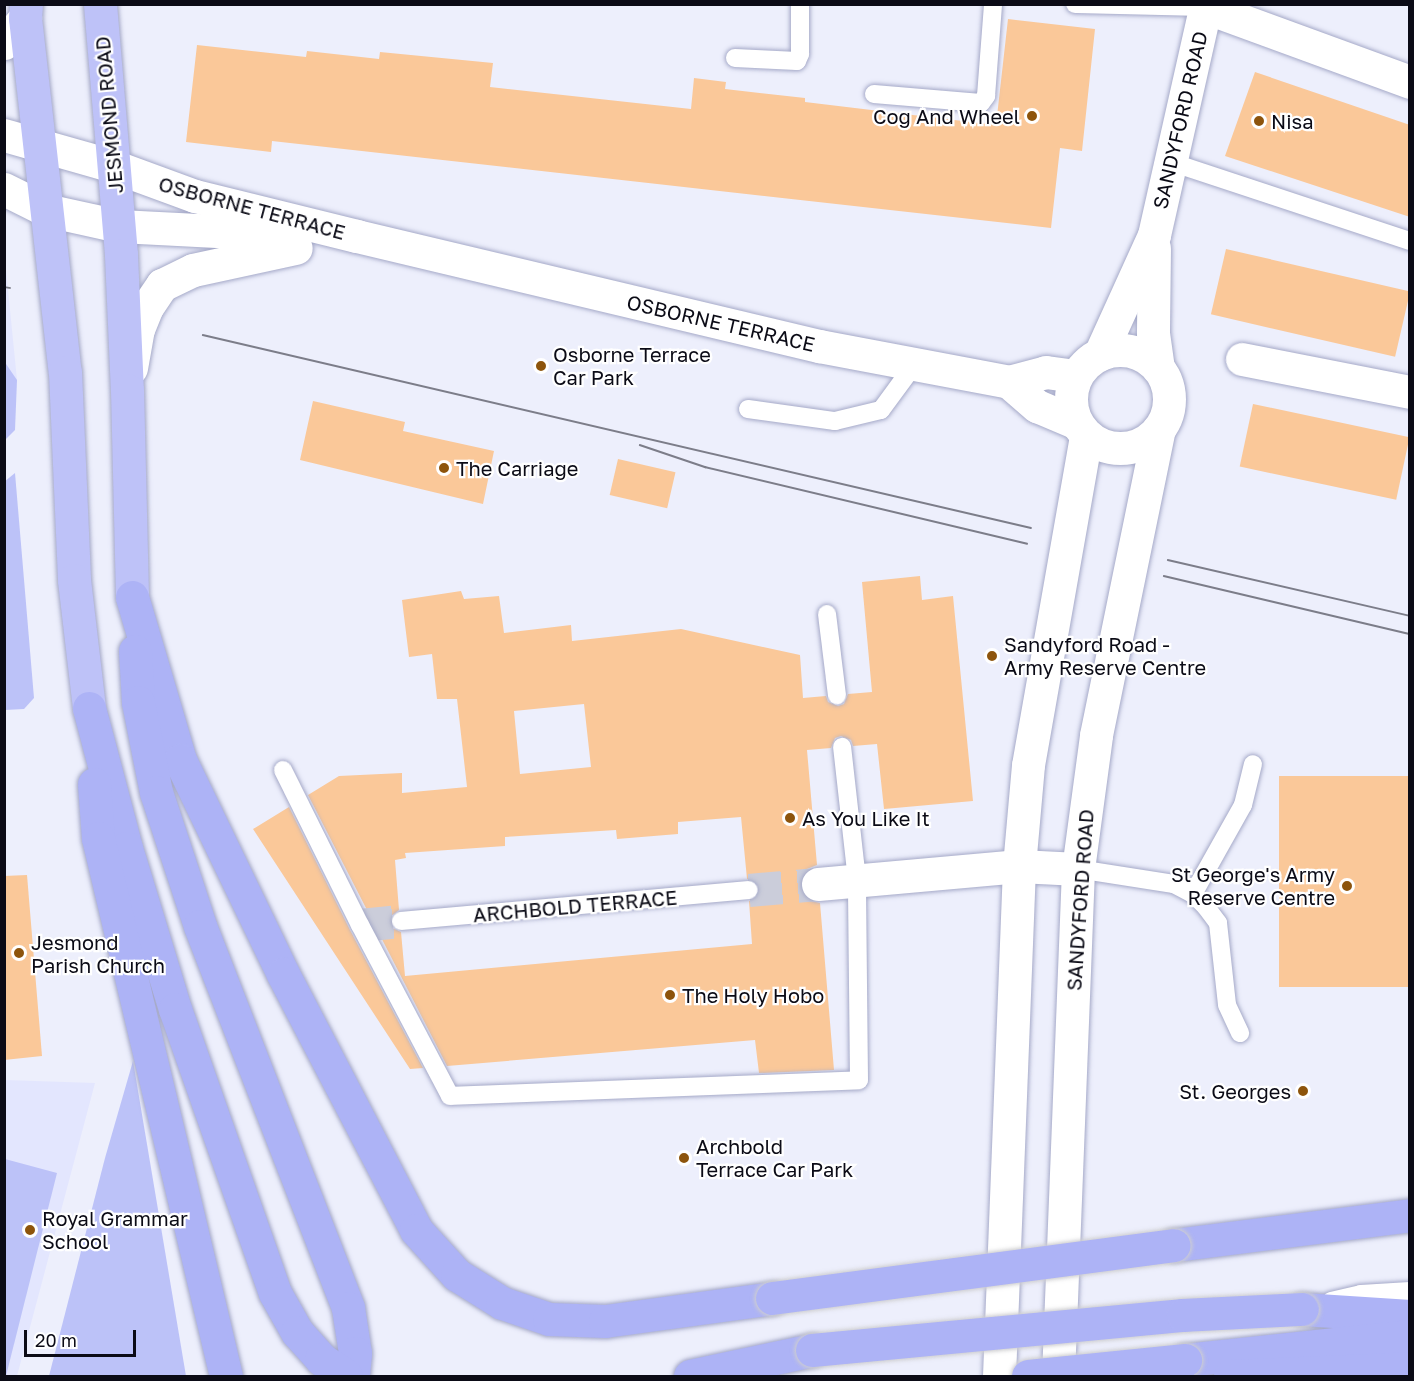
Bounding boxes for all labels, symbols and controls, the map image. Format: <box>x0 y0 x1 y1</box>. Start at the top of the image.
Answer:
street label: SANDYFORD ROAD <box>1148 29 1212 211</box>
street label: JESMOND ROAD <box>90 35 128 195</box>
place label: Cog And Wheel <box>873 104 1020 128</box>
marker: Cog And Wheel <box>1025 109 1039 123</box>
place label: Nisa <box>1271 109 1313 133</box>
marker: Nisa <box>1252 114 1266 128</box>
street label: OSBORNE TERRACE <box>156 172 348 244</box>
street label: OSBORNE TERRACE <box>625 290 817 356</box>
place label: Osborne Terrace Car Park <box>553 342 711 389</box>
marker: Osborne Terrace Car Park <box>534 359 548 373</box>
place label: The Carriage <box>456 456 578 480</box>
marker: The Carriage <box>437 461 451 475</box>
place label: Sandyford Road - Army Reserve Centre <box>1004 632 1206 679</box>
marker: Sandyford Road - Army Reserve Centre <box>985 649 999 663</box>
place label: As You Like It <box>802 806 930 830</box>
street label: SANDYFORD ROAD <box>1062 808 1098 992</box>
marker: As You Like It <box>783 811 797 825</box>
place label: St George's Army Reserve Centre <box>1171 862 1335 909</box>
marker: St George's Army Reserve Centre <box>1340 879 1354 893</box>
street label: ARCHBOLD TERRACE <box>472 885 678 927</box>
place label: Jesmond Parish Church <box>31 930 165 977</box>
marker: Jesmond Parish Church <box>12 946 26 960</box>
place label: The Holy Hobo <box>682 983 824 1007</box>
marker: The Holy Hobo <box>663 988 677 1002</box>
place label: St. Georges <box>1179 1079 1291 1103</box>
marker: St. Georges <box>1296 1084 1310 1098</box>
place label: Archbold Terrace Car Park <box>696 1134 853 1181</box>
marker: Archbold Terrace Car Park <box>677 1151 691 1165</box>
place label: Royal Grammar School <box>42 1206 188 1253</box>
marker: Royal Grammar School <box>23 1223 37 1237</box>
scale bar <box>27 1318 140 1356</box>
text: 20 m <box>35 1329 77 1351</box>

